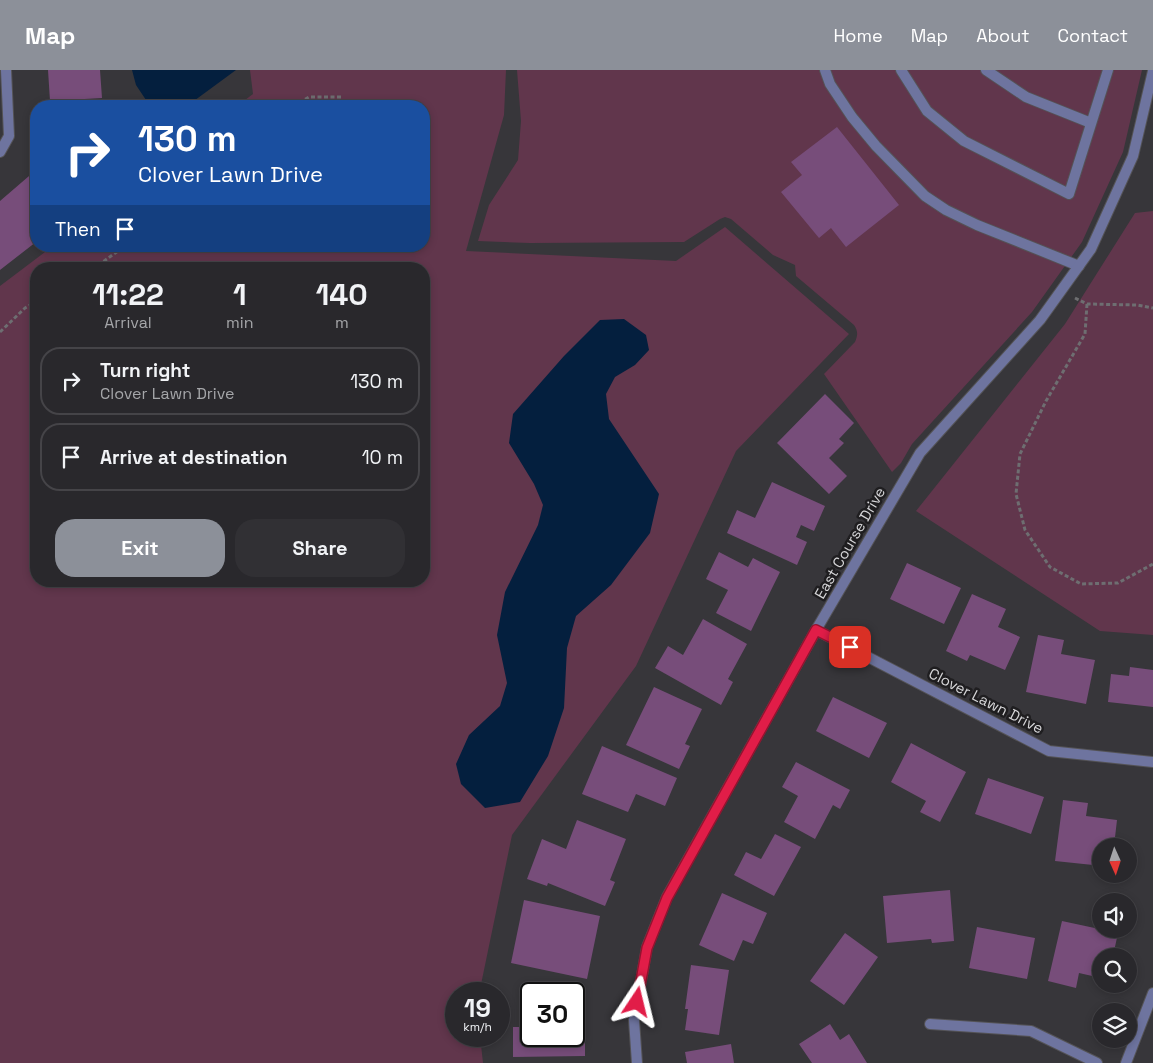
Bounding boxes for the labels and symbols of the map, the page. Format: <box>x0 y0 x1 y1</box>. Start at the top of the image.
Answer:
street label: East Course Drive <box>810 483 889 602</box>
pin <box>829 626 871 668</box>
street label: Clover Lawn Drive <box>926 663 1047 738</box>
north arrow <box>1092 838 1138 882</box>
position arrow <box>610 975 662 1027</box>
speed limit sign: 30 <box>520 982 585 1047</box>

